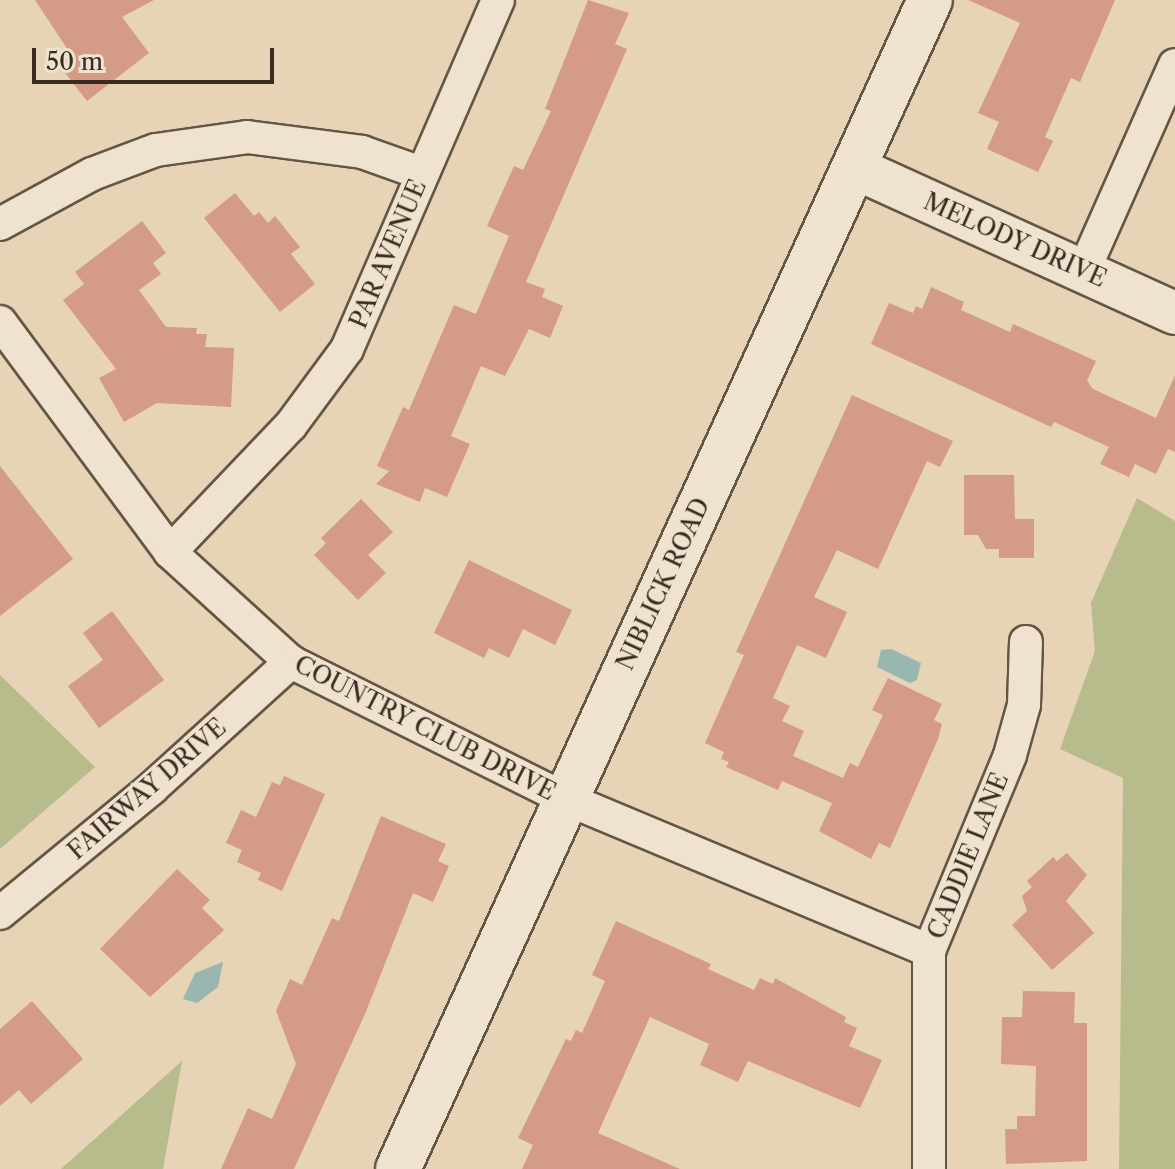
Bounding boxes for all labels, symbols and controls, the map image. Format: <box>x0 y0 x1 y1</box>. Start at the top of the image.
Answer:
scale bar <box>36 32 278 82</box>
text: 50 m <box>46 47 103 76</box>
street label: PAR AVENUE <box>343 174 433 334</box>
street label: MELODY DRIVE <box>919 187 1111 293</box>
street label: NIBLICK ROAD <box>610 493 716 675</box>
street label: COUNTRY CLUB DRIVE <box>289 649 561 807</box>
street label: FAIRWAY DRIVE <box>62 712 232 866</box>
street label: CADDIE LANE <box>922 769 1014 943</box>

